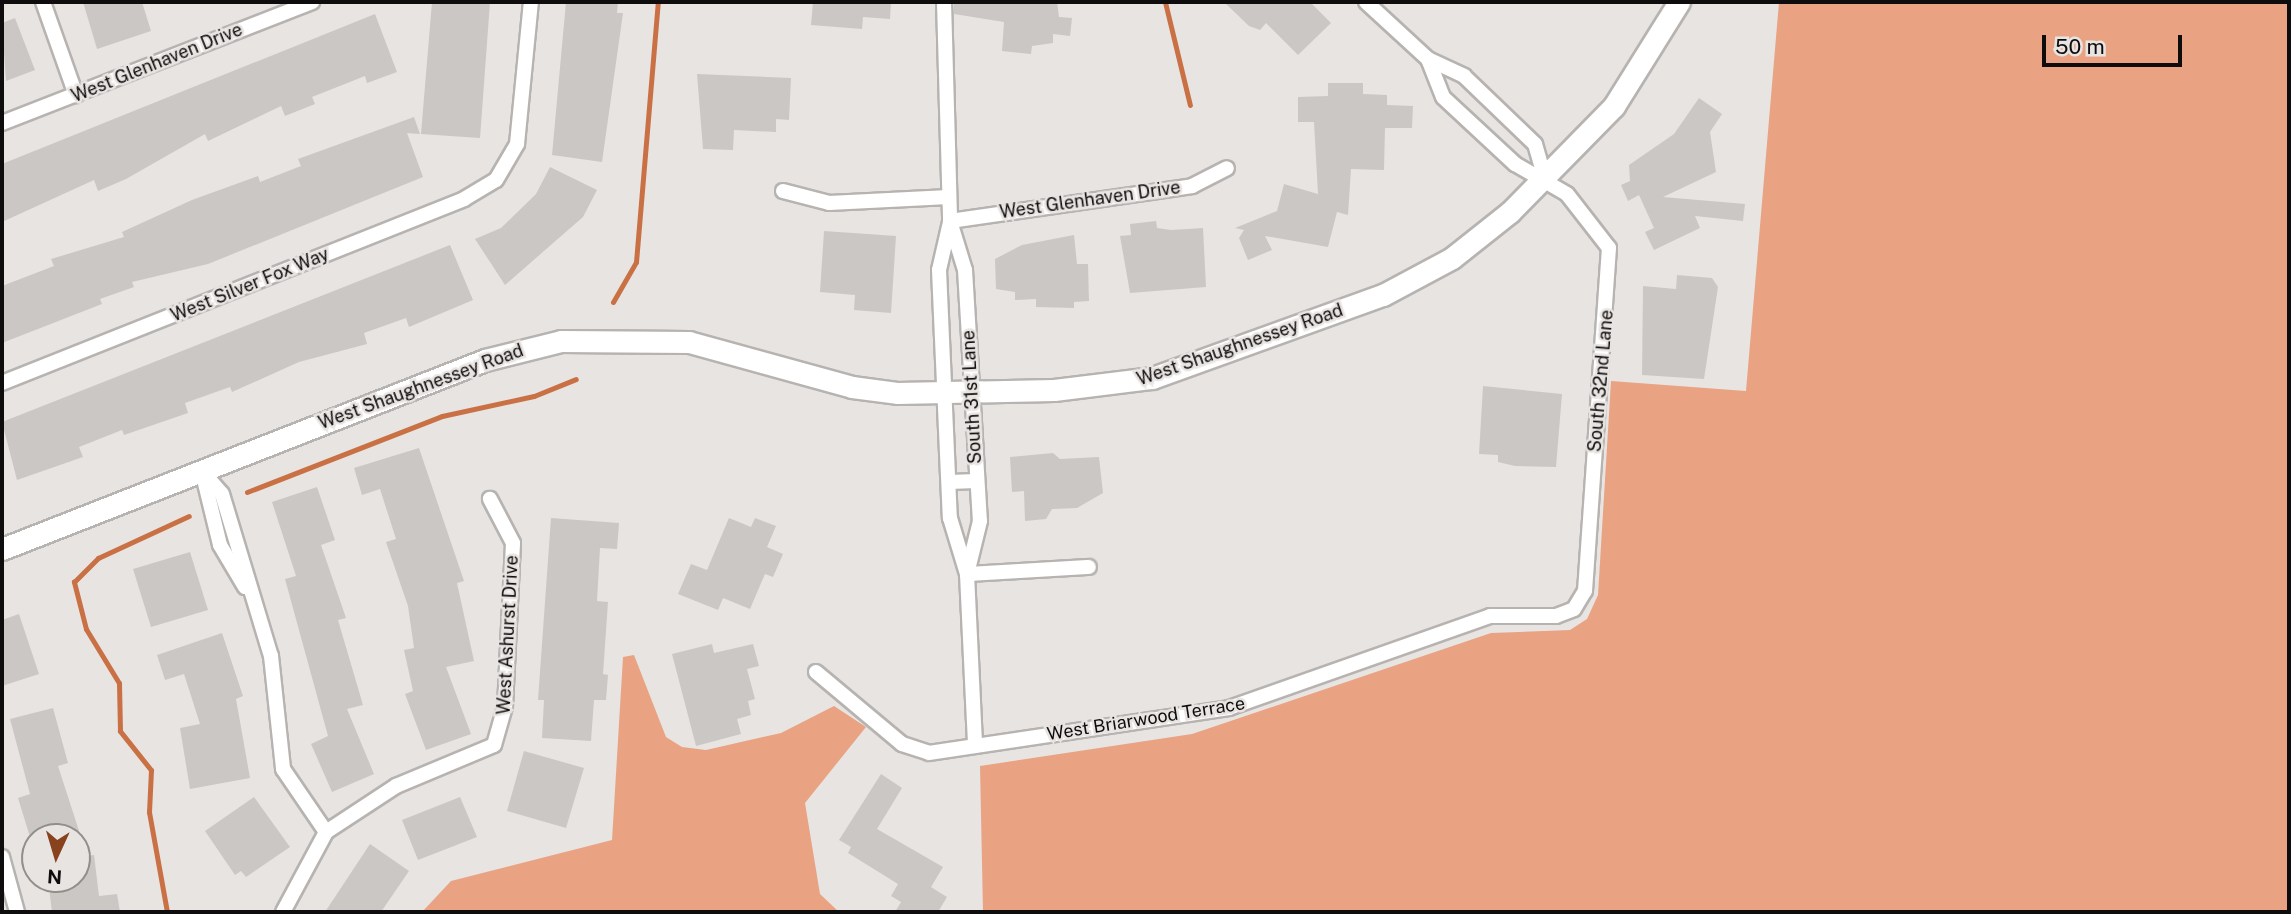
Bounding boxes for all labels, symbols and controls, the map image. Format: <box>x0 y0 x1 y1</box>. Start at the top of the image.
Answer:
street label: West Glenhaven Drive <box>68 19 246 107</box>
scale bar <box>2046 21 2186 65</box>
text: 50 m <box>2055 34 2105 59</box>
street label: West Glenhaven Drive <box>998 177 1182 223</box>
street label: West Silver Fox Way <box>168 243 332 327</box>
street label: West Shaughnessey Road <box>1134 300 1346 390</box>
street label: South 32nd Lane <box>1584 309 1618 453</box>
street label: South 31st Lane <box>958 330 986 464</box>
street label: West Shaughnessey Road <box>316 340 526 434</box>
street label: West Ashurst Drive <box>493 555 523 715</box>
street label: West Briarwood Terrace <box>1045 693 1247 745</box>
north arrow <box>21 823 91 893</box>
text: N <box>47 865 63 888</box>

